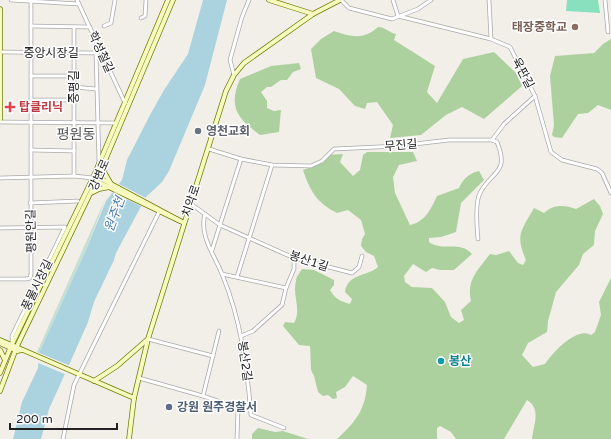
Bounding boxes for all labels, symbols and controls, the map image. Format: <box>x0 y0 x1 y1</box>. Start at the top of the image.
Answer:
place label: 태장중학교 <box>512 20 567 34</box>
marker: 태장중학교 <box>570 22 580 32</box>
street label: 학성철길 <box>85 29 117 75</box>
street label: 중앙시장길 <box>23 46 79 60</box>
street label: 육판길 <box>509 55 537 91</box>
street label: 중평길 <box>67 70 81 104</box>
place label: 탑클리닉 <box>19 100 63 114</box>
marker: 탑클리닉 <box>4 101 16 113</box>
place label: 영천교회 <box>206 124 250 138</box>
district label: 평원동 <box>57 126 95 143</box>
marker: 영천교회 <box>193 126 203 136</box>
street label: 무진길 <box>384 137 418 153</box>
street label: 강변로 <box>86 157 112 193</box>
street label: 치악로 <box>179 183 203 219</box>
water label: 원주천 <box>101 194 129 234</box>
street label: 평원안길 <box>24 209 38 253</box>
street label: 봉산1길 <box>287 248 331 274</box>
street label: 풍물시장길 <box>19 257 55 313</box>
street label: 봉산2길 <box>235 340 255 382</box>
place label: 봉산 <box>449 354 471 368</box>
marker: 봉산 <box>436 356 446 366</box>
place label: 강원 원주경찰서 <box>177 400 257 414</box>
marker: 강원 원주경찰서 <box>164 402 174 412</box>
scale bar <box>10 405 117 431</box>
text: 200 m <box>16 412 53 426</box>

